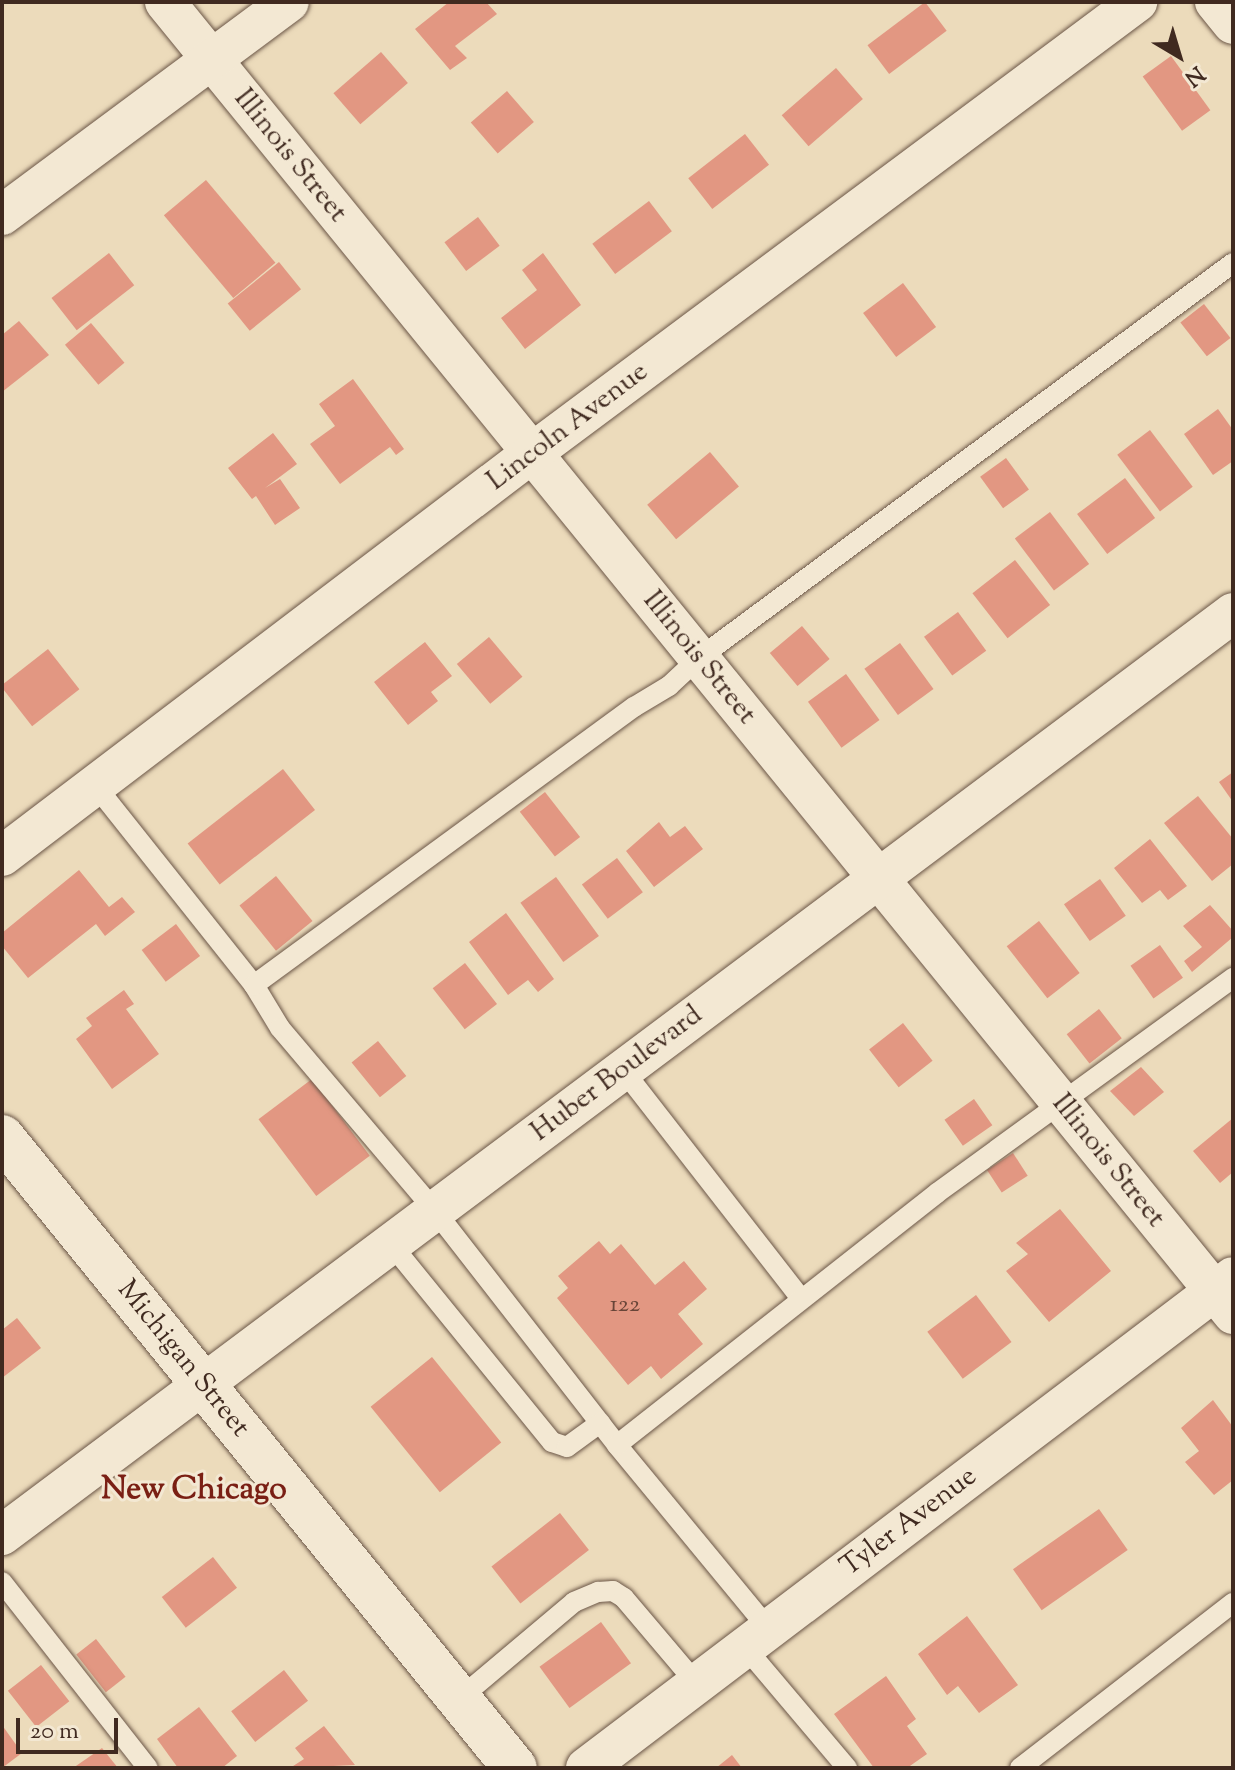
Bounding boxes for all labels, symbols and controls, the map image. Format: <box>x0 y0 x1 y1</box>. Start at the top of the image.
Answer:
north arrow <box>1139 16 1219 96</box>
text: N <box>1177 57 1211 93</box>
street label: Illinois Street <box>226 83 354 229</box>
street label: Lincoln Avenue <box>481 356 655 498</box>
street label: Illinois Street <box>635 585 763 731</box>
street label: Huber Boulevard <box>525 999 709 1149</box>
street label: Illinois Street <box>1044 1088 1172 1234</box>
street label: Michigan Street <box>110 1274 256 1444</box>
house number: 122 <box>610 1292 640 1320</box>
street label: Tyler Avenue <box>834 1460 984 1584</box>
district label: New Chicago <box>101 1471 287 1509</box>
scale bar <box>20 1702 122 1752</box>
text: 20 m <box>30 1715 79 1749</box>

